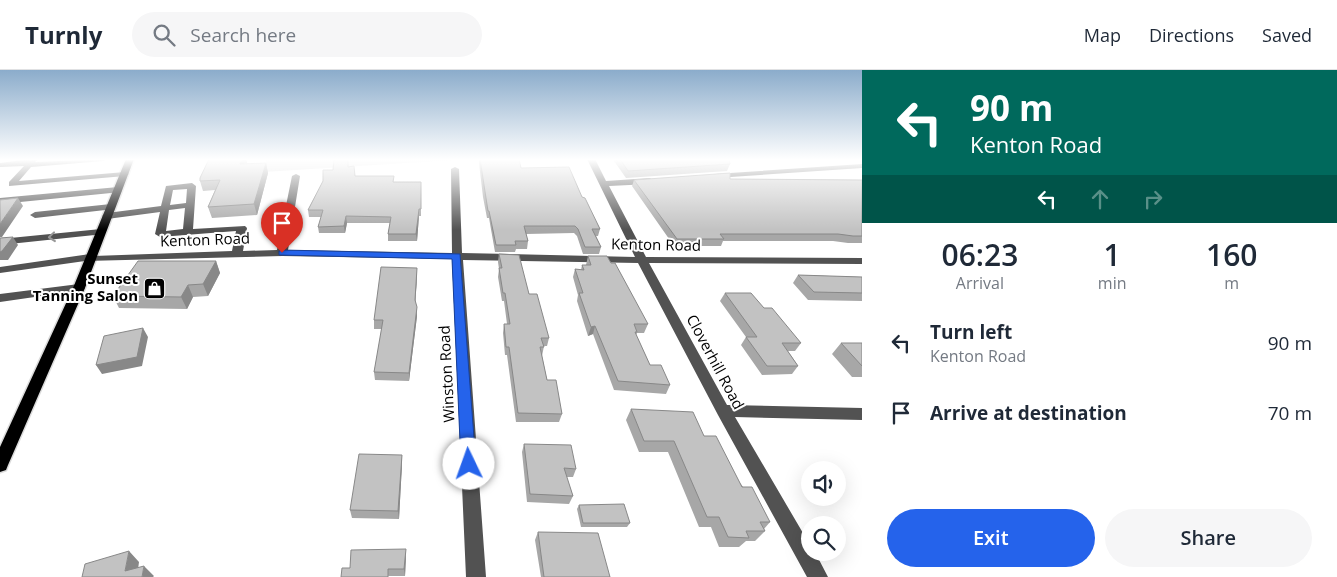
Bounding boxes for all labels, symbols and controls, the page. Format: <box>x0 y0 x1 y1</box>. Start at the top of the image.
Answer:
search box <box>132 12 482 57</box>
text: Turnly <box>25 18 102 51</box>
icon: search <box>150 21 178 49</box>
text: Search here <box>190 22 296 48</box>
text: Map <box>1084 23 1121 47</box>
text: Directions <box>1149 23 1234 47</box>
text: Saved <box>1262 23 1312 47</box>
text: 90 m <box>970 84 1053 131</box>
icon: left <box>887 90 952 155</box>
text: Kenton Road <box>970 129 1102 159</box>
icon: left <box>1033 185 1061 213</box>
icon: ahead <box>1086 185 1114 213</box>
icon: right <box>1139 185 1167 213</box>
pin <box>261 202 303 253</box>
icon: arrive <box>268 209 296 237</box>
street label: Kenton Road <box>160 227 250 251</box>
one-way arrow <box>48 231 56 242</box>
street label: Kenton Road <box>611 233 701 255</box>
text: 06:23 <box>942 234 1018 275</box>
text: 1 <box>1104 234 1121 275</box>
text: 160 <box>1206 234 1257 275</box>
place label: Sunset Tanning Salon <box>33 268 138 305</box>
text: Arrival <box>956 272 1004 294</box>
text: min <box>1098 272 1127 294</box>
text: m <box>1224 272 1239 294</box>
shop icon: Sunset Tanning Salon <box>142 276 166 300</box>
street label: Cloverhill Road <box>683 311 749 412</box>
text: Turn left <box>930 319 1012 345</box>
street label: Winston Road <box>433 325 459 423</box>
icon: left <box>887 329 915 357</box>
text: 90 m <box>1268 330 1312 356</box>
text: Kenton Road <box>930 345 1026 367</box>
icon: arrive <box>887 399 915 427</box>
text: Arrive at destination <box>930 400 1127 426</box>
text: 70 m <box>1268 400 1312 426</box>
position arrow <box>442 437 494 489</box>
map controls <box>801 461 846 561</box>
button: sound <box>801 461 846 506</box>
button: Exit <box>887 509 1095 567</box>
button: Share <box>1105 509 1312 567</box>
button: search <box>801 516 846 561</box>

